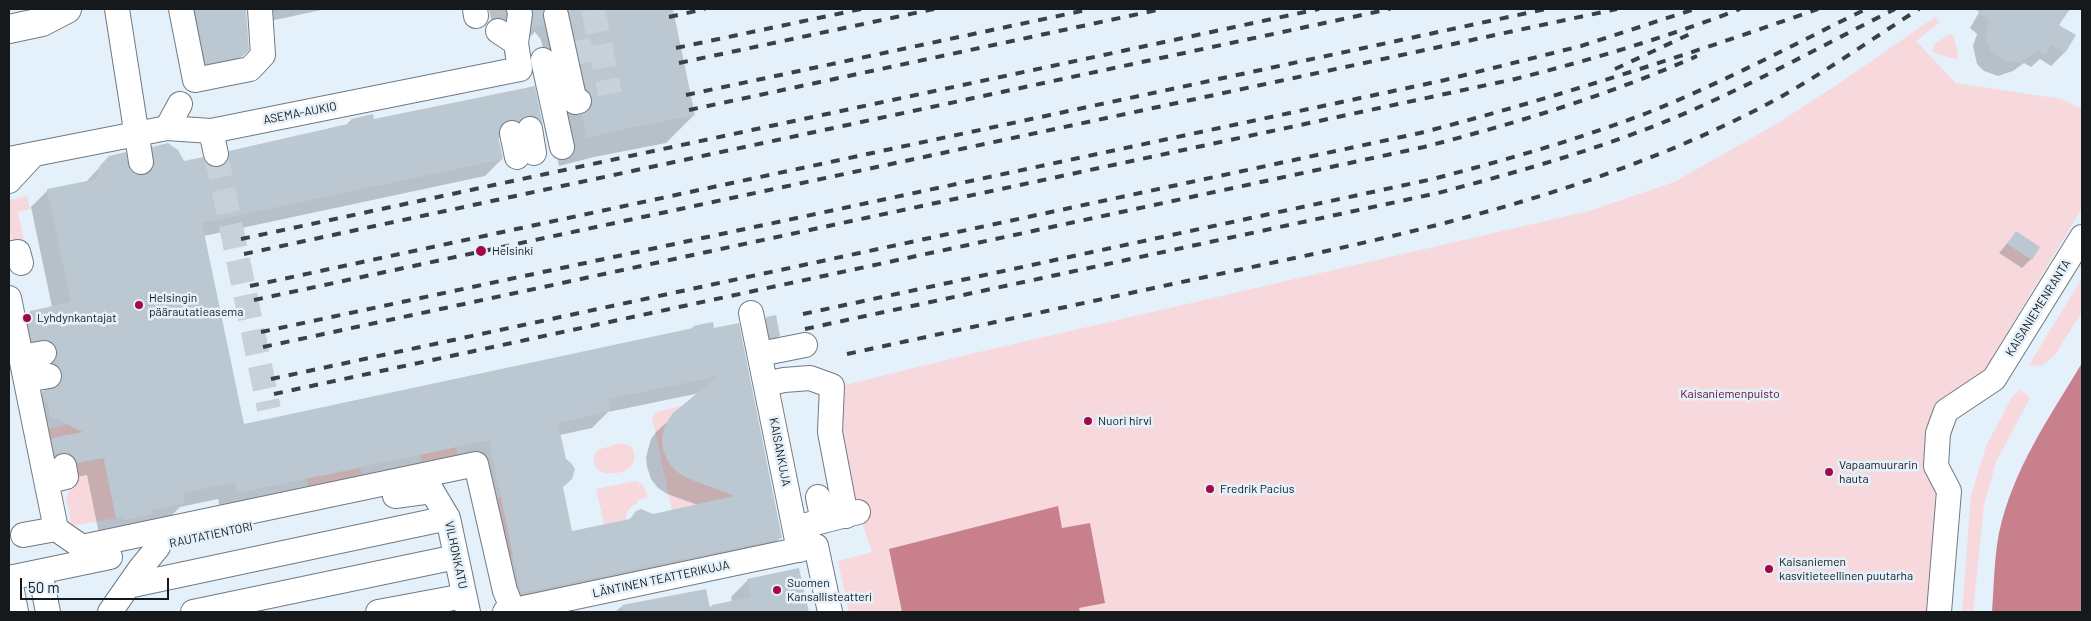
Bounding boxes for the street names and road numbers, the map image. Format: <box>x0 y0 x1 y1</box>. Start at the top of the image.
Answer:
street label: ASEMA-AUKIO <box>262 99 338 127</box>
street label: KAISANIEMENRANTA <box>2002 257 2074 359</box>
street label: KAISANKUJA <box>766 416 794 488</box>
street label: RAUTATIENTORI <box>168 519 254 551</box>
street label: VILHONKATU <box>442 520 470 590</box>
street label: LÄNTINEN TEATTERIKUJA <box>591 557 731 601</box>

